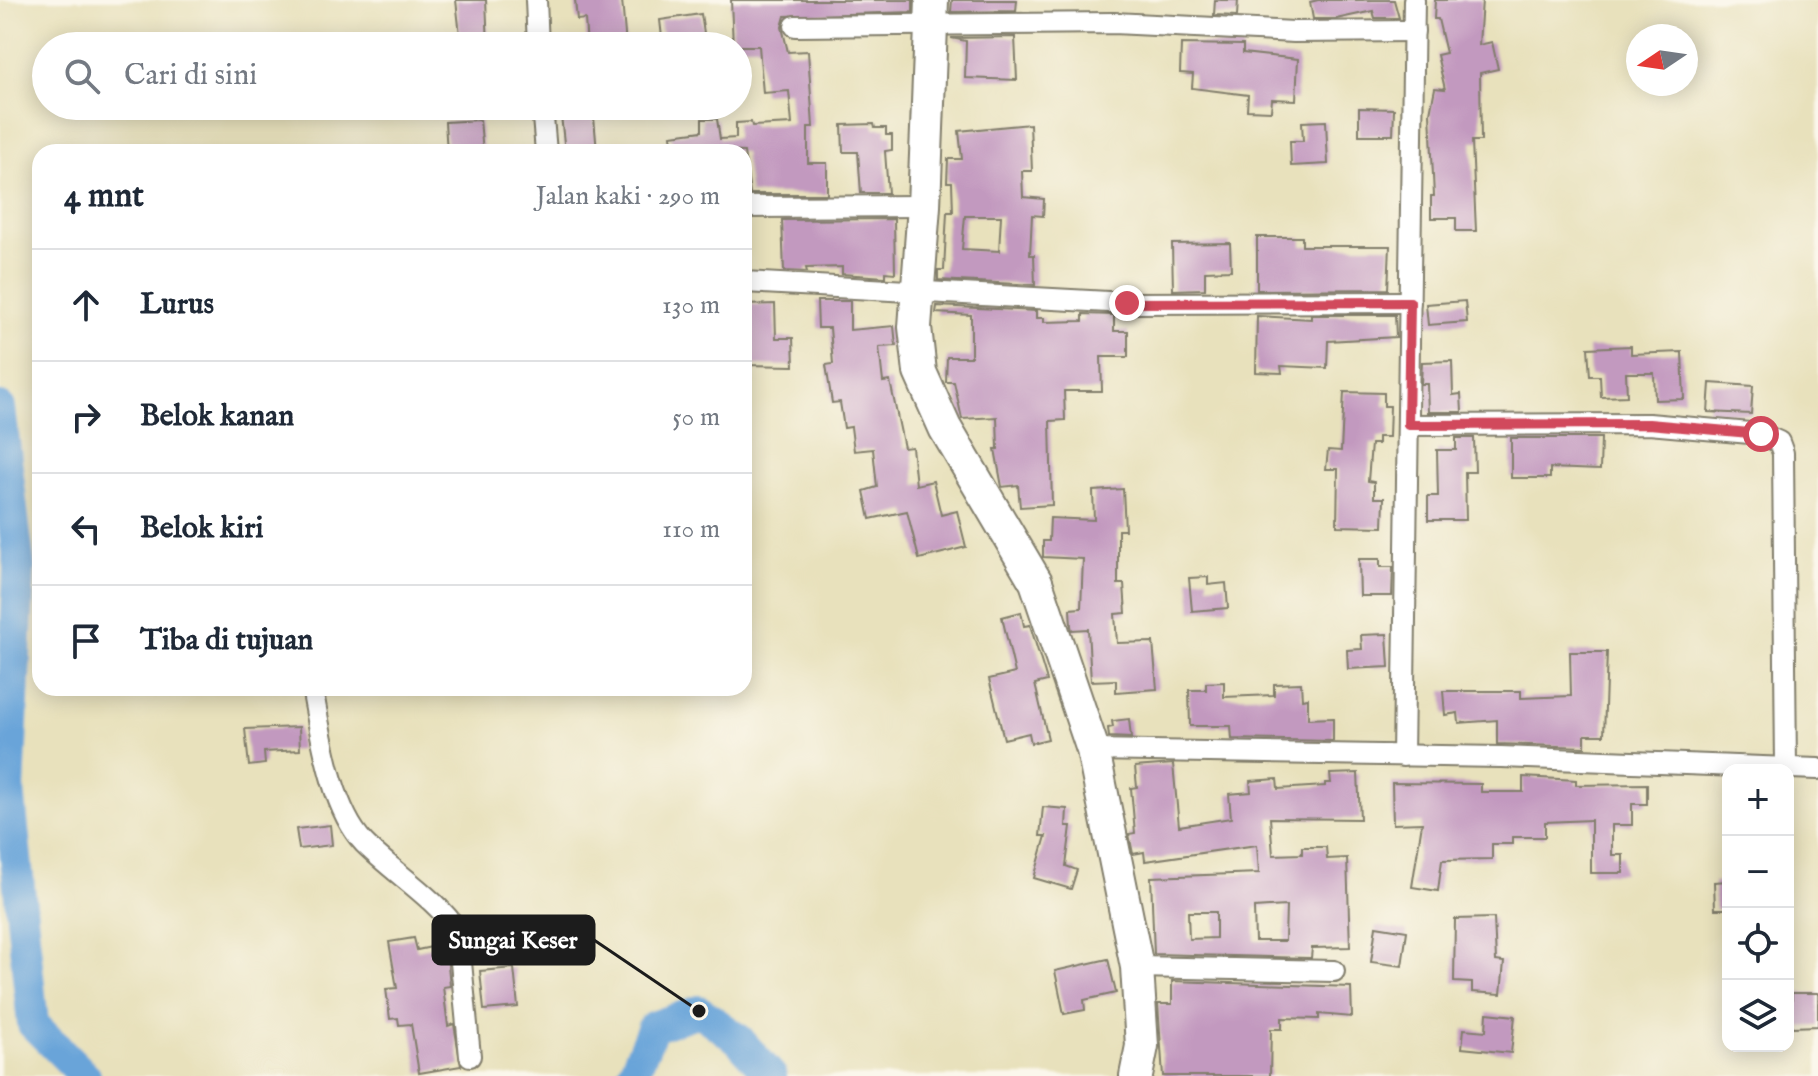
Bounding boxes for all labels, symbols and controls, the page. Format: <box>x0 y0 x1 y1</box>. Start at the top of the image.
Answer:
north arrow <box>1626 24 1698 96</box>
search box <box>32 32 752 120</box>
icon: search <box>60 54 104 98</box>
text: Cari di sini <box>124 57 257 95</box>
text: 4 mnt <box>64 175 144 218</box>
text: Jalan kaki · 290 m <box>536 180 720 213</box>
icon: ahead <box>64 283 108 327</box>
route end <box>1109 285 1145 321</box>
text: Lurus <box>140 286 214 324</box>
text: 130 m <box>662 289 720 322</box>
icon: right <box>64 395 108 439</box>
text: Belok kanan <box>140 398 294 436</box>
text: 50 m <box>672 401 720 434</box>
route start <box>1743 416 1779 452</box>
icon: left <box>64 507 108 551</box>
text: Belok kiri <box>140 510 263 548</box>
text: 110 m <box>662 513 720 546</box>
icon: arrive <box>64 619 108 663</box>
text: Tiba di tujuan <box>140 622 313 660</box>
map controls <box>1722 764 1794 1052</box>
button: + <box>1722 764 1794 836</box>
button: − <box>1722 836 1794 908</box>
button: locate <box>1722 908 1794 980</box>
callout: Sungai Keser <box>433 916 594 964</box>
text: Sungai Keser <box>448 926 578 957</box>
button: layers <box>1722 980 1794 1052</box>

